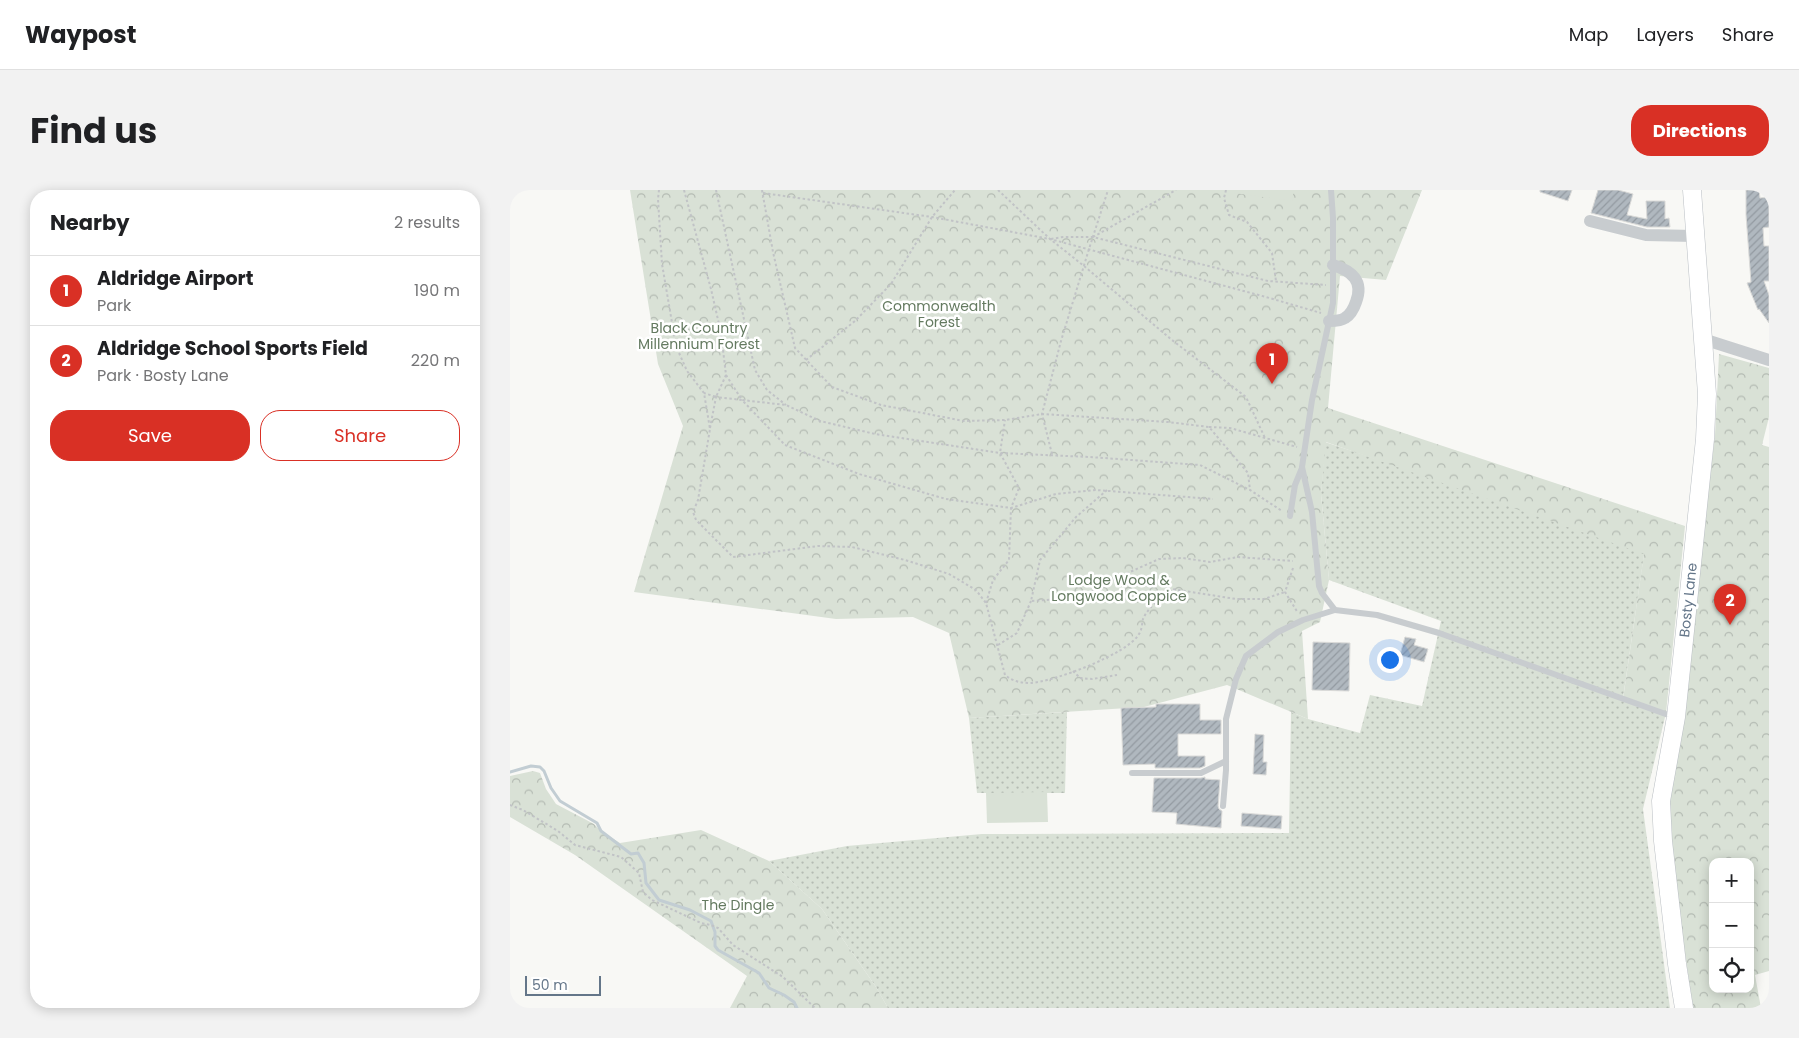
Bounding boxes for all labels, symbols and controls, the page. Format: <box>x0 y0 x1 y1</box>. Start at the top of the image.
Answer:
text: Waypost <box>25 18 136 51</box>
text: Map <box>1569 22 1609 47</box>
text: Layers <box>1637 22 1694 47</box>
text: Share <box>1722 22 1774 47</box>
button: Directions <box>1631 105 1769 156</box>
text: Find us <box>30 106 157 155</box>
text: Nearby <box>50 208 130 237</box>
text: 2 results <box>394 211 460 234</box>
text: Aldridge Airport <box>97 265 253 292</box>
text: 1 <box>63 279 69 302</box>
text: 190 m <box>414 279 460 302</box>
text: Park <box>97 294 131 317</box>
park label: Commonwealth Forest <box>882 296 996 332</box>
park label: Black Country Millennium Forest <box>638 318 760 354</box>
text: Aldridge School Sports Field <box>97 335 368 362</box>
pin: 1 <box>1256 343 1288 384</box>
text: 2 <box>61 349 71 372</box>
text: 220 m <box>411 349 460 372</box>
text: Park · Bosty Lane <box>97 364 229 387</box>
button: Save <box>50 410 250 461</box>
button: Share <box>260 410 460 461</box>
street label: Bosty Lane <box>1674 561 1702 638</box>
park label: Lodge Wood & Longwood Coppice <box>1051 570 1187 606</box>
pin: 2 <box>1714 584 1746 625</box>
your location <box>1377 647 1403 673</box>
map controls <box>1709 858 1754 993</box>
button: + <box>1709 858 1754 903</box>
park label: The Dingle <box>702 895 775 915</box>
button: − <box>1709 903 1754 948</box>
button: locate <box>1709 948 1754 993</box>
scale bar <box>525 973 601 996</box>
text: 50 m <box>532 975 568 995</box>

